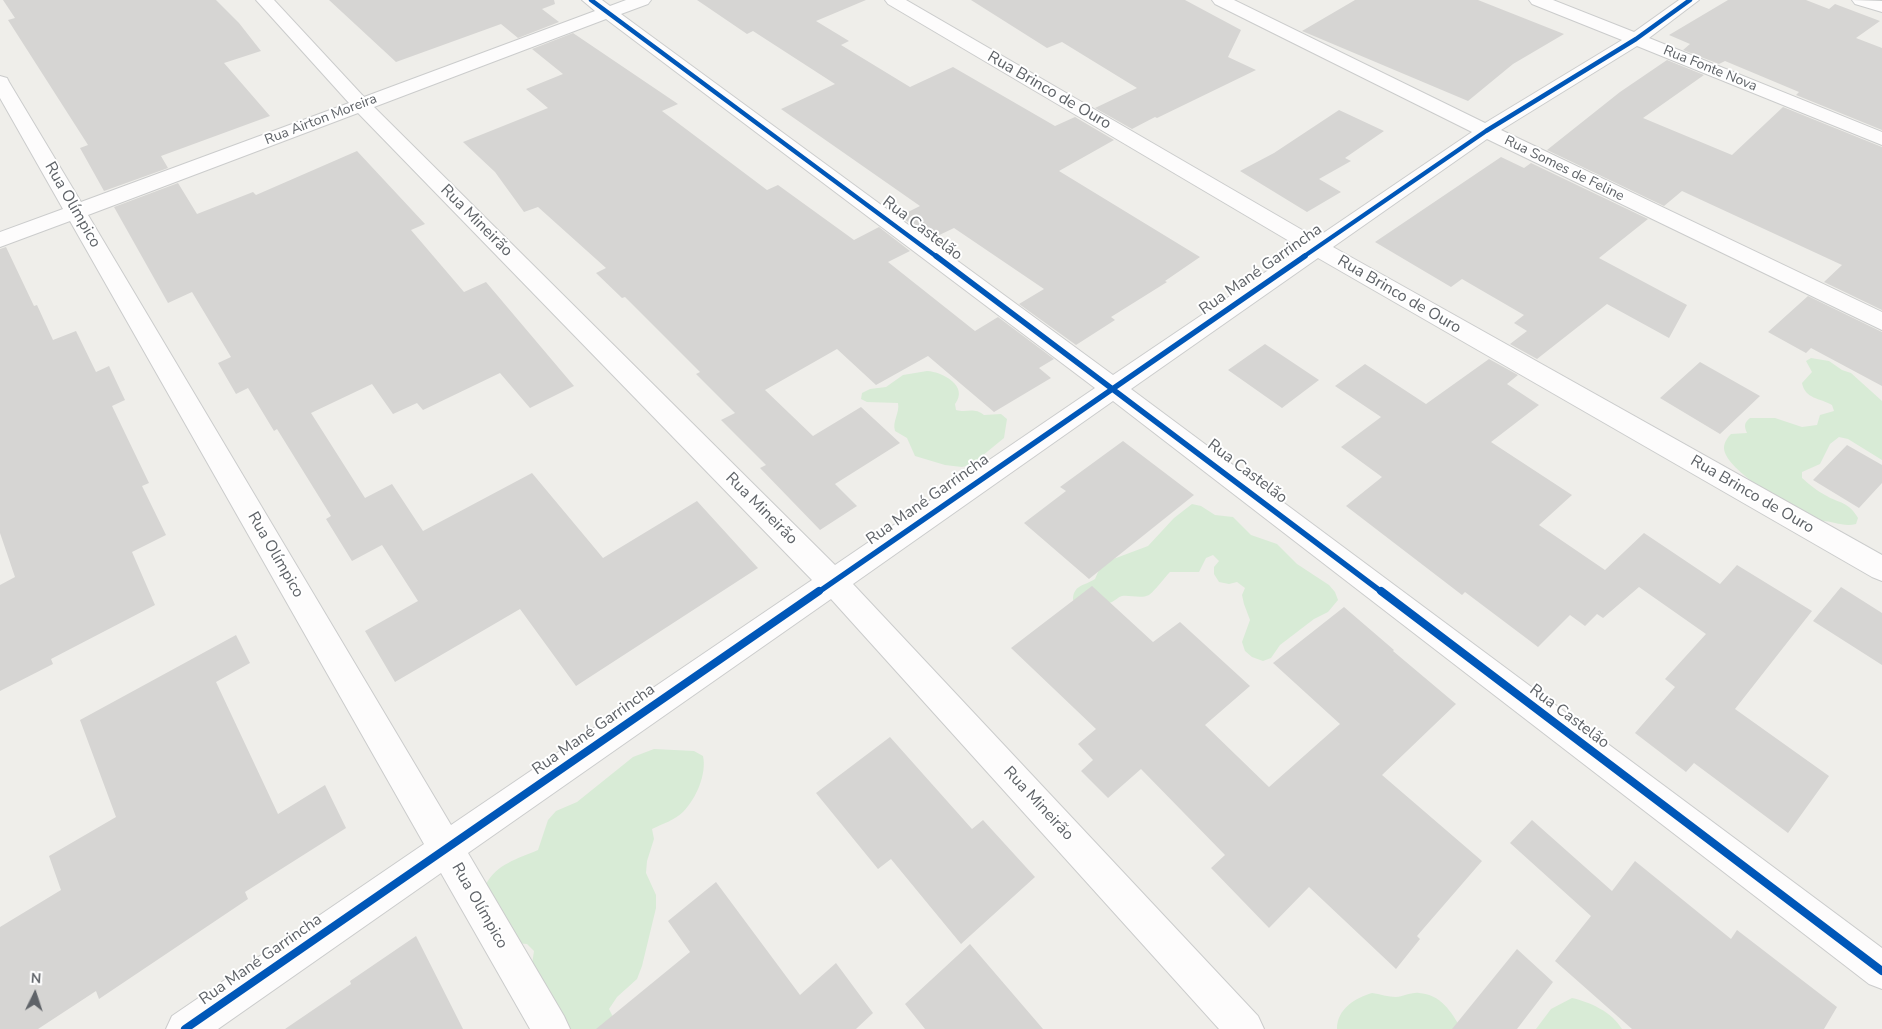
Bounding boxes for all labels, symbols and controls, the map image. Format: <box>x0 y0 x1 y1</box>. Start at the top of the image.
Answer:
street label: Rua Fonte Nova <box>1661 43 1759 95</box>
street label: Rua Brinco de Ouro <box>984 48 1114 134</box>
street label: Rua Airton Moreira <box>262 91 380 149</box>
street label: Rua Somes de Feline <box>1501 133 1627 205</box>
street label: Rua Olímpico <box>40 159 104 251</box>
street label: Rua Mineirão <box>436 181 516 261</box>
street label: Rua Castelão <box>878 193 966 265</box>
street label: Rua Mané Garrincha <box>1196 220 1326 320</box>
street label: Rua Brinco de Ouro <box>1334 252 1464 338</box>
street label: Rua Castelão <box>1203 436 1291 508</box>
street label: Rua Mané Garrincha <box>863 450 993 550</box>
street label: Rua Brinco de Ouro <box>1687 452 1817 538</box>
street label: Rua Mineirão <box>721 469 801 549</box>
street label: Rua Olímpico <box>243 509 307 601</box>
street label: Rua Mané Garrincha <box>529 680 659 780</box>
street label: Rua Castelão <box>1525 681 1613 753</box>
street label: Rua Mineirão <box>999 763 1077 845</box>
street label: Rua Olímpico <box>447 860 511 952</box>
street label: Rua Mané Garrincha <box>196 910 326 1010</box>
north arrow <box>10 969 60 1019</box>
text: N <box>30 969 42 988</box>

